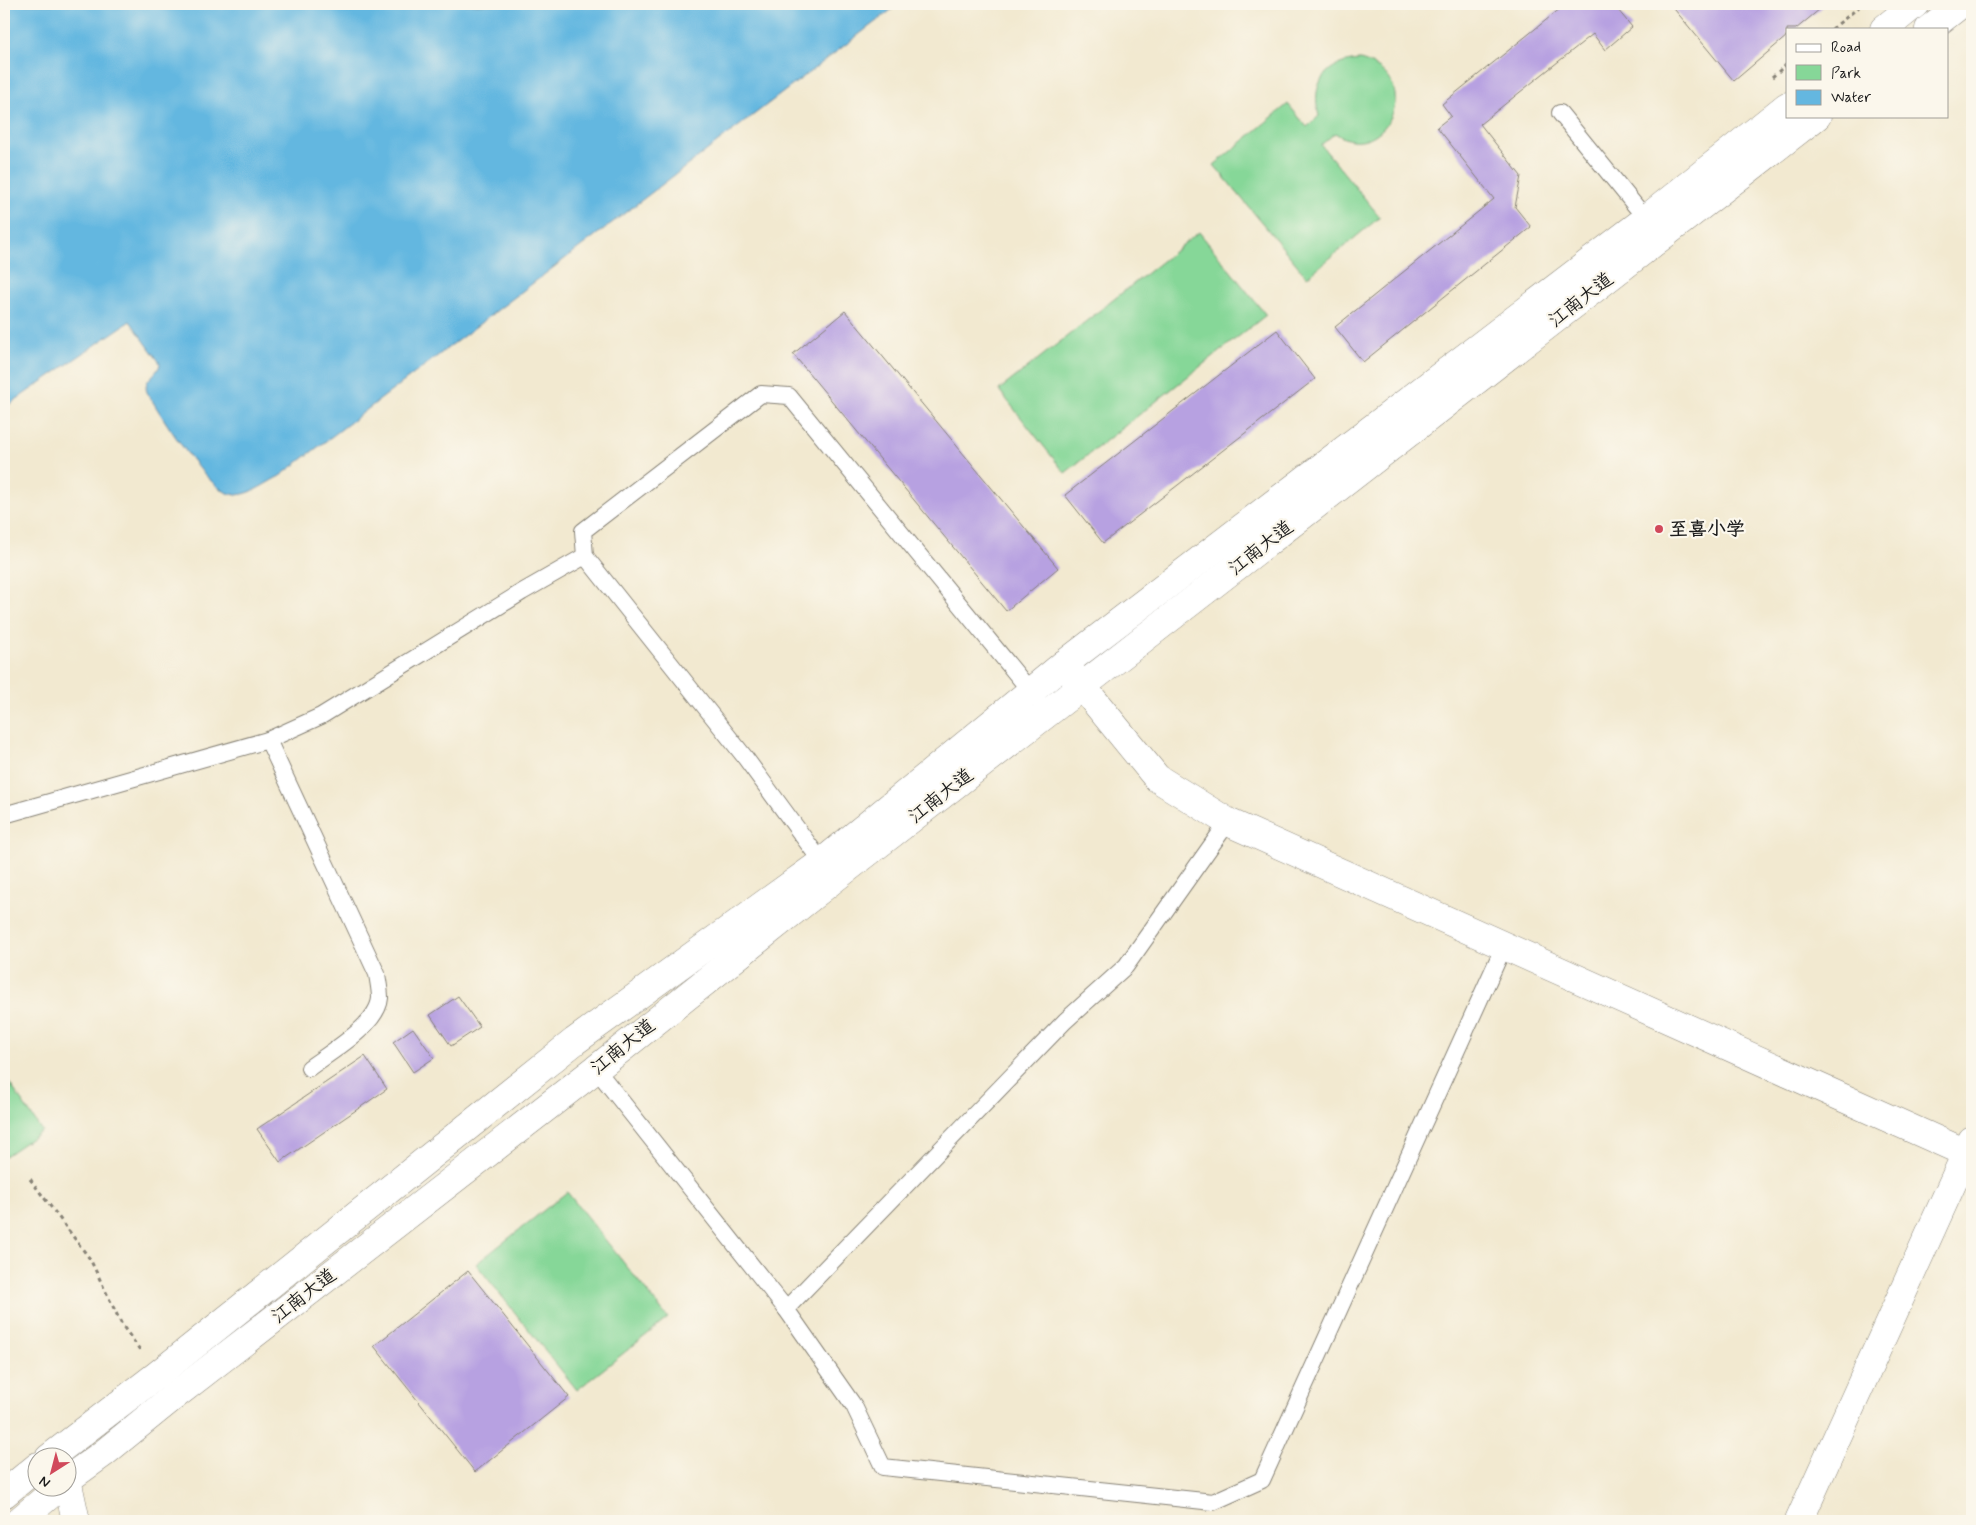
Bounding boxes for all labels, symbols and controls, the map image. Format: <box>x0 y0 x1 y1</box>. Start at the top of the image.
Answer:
legend <box>1786 28 1948 118</box>
text: Road <box>1831 38 1861 58</box>
text: Park <box>1831 64 1861 84</box>
text: Water <box>1831 88 1871 108</box>
street label: 江南大道 <box>1543 267 1619 333</box>
street label: 江南大道 <box>1223 515 1299 581</box>
place label: 至喜小学 <box>1669 517 1745 542</box>
marker: 至喜小学 <box>1653 523 1665 535</box>
street label: 江南大道 <box>903 763 979 829</box>
street label: 江南大道 <box>586 1013 660 1081</box>
street label: 江南大道 <box>266 1263 342 1329</box>
north arrow <box>28 1448 78 1498</box>
text: N <box>36 1472 54 1492</box>

